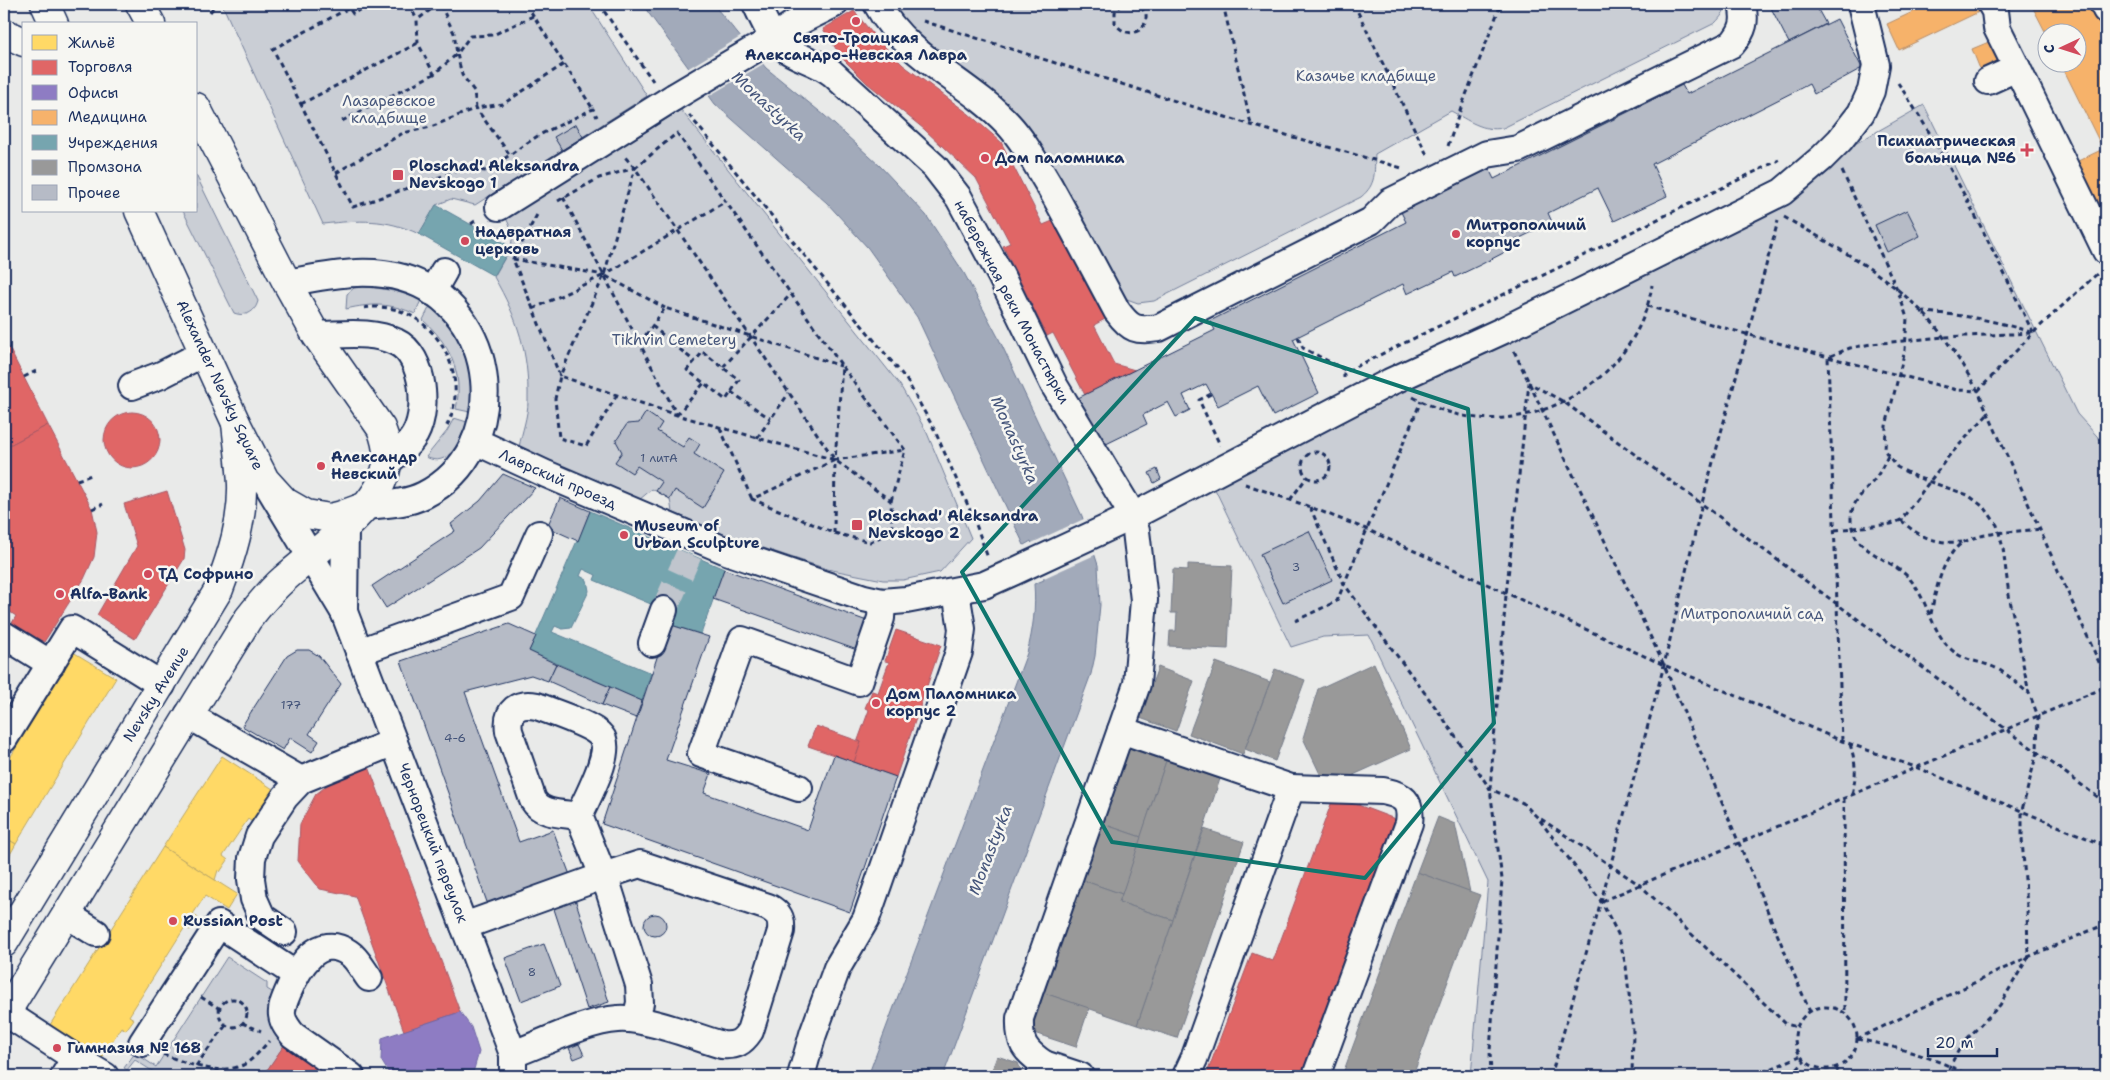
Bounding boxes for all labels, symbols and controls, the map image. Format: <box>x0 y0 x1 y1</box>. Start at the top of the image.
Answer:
marker: Свято-Троицкая Александро-Невская Лавра <box>850 15 862 27</box>
legend <box>22 22 198 212</box>
north arrow <box>2038 22 2088 72</box>
place label: Свято-Троицкая Александро-Невская Лавра <box>745 28 968 65</box>
text: Жильё <box>68 33 115 53</box>
text: С <box>2040 44 2058 54</box>
text: Торговля <box>68 57 133 77</box>
water label: Monastyrka <box>727 66 811 146</box>
park label: Казачье кладбище <box>1296 66 1436 86</box>
text: Офисы <box>68 83 118 103</box>
park label: Лазаревское кладбище <box>342 91 436 128</box>
text: Медицина <box>68 107 148 127</box>
place label: Психиатрическая больница №6 <box>1877 131 2016 168</box>
text: Учреждения <box>68 133 158 153</box>
marker: Психиатрическая больница №6 <box>2020 143 2034 157</box>
place label: Дом паломника <box>995 148 1125 168</box>
marker: Дом паломника <box>979 152 991 164</box>
place label: Ploschad' Aleksandra Nevskogo 1 <box>409 156 580 193</box>
text: Промзона <box>68 157 143 177</box>
marker: Ploschad' Aleksandra Nevskogo 1 <box>391 168 405 182</box>
text: Прочее <box>68 183 120 203</box>
street label: набережная реки Монастырки <box>950 197 1074 408</box>
place label: Митрополичий корпус <box>1466 215 1587 252</box>
place label: Надвратная церковь <box>475 222 571 259</box>
marker: Митрополичий корпус <box>1450 228 1462 240</box>
marker: Надвратная церковь <box>459 235 471 247</box>
street label: Alexander Nevsky Square <box>172 297 268 473</box>
park label: Tikhvin Cemetery <box>612 330 736 350</box>
water label: Monastyrka <box>986 393 1044 487</box>
street label: Лаврский проезд <box>496 444 620 514</box>
place label: Александр Невский <box>331 447 417 484</box>
house number: 1 литА <box>640 450 678 466</box>
marker: Александр Невский <box>315 460 327 472</box>
place label: Ploschad' Aleksandra Nevskogo 2 <box>868 506 1039 543</box>
place label: Museum of Urban Sculpture <box>634 516 760 553</box>
marker: Ploschad' Aleksandra Nevskogo 2 <box>850 518 864 532</box>
marker: Museum of Urban Sculpture <box>618 529 630 541</box>
house number: 3 <box>1292 559 1300 575</box>
place label: ТД Софрино <box>158 564 254 584</box>
marker: ТД Софрино <box>142 568 154 580</box>
place label: Alfa-Bank <box>70 584 148 604</box>
marker: Alfa-Bank <box>54 588 66 600</box>
park label: Митрополичий сад <box>1680 604 1824 624</box>
street label: Nevsky Avenue <box>119 642 193 746</box>
place label: Дом Паломника корпус 2 <box>886 684 1017 721</box>
house number: 177 <box>281 697 301 713</box>
marker: Дом Паломника корпус 2 <box>870 697 882 709</box>
house number: 4-6 <box>444 730 466 746</box>
street label: Чернорецкий переулок <box>393 760 473 926</box>
water label: Monastyrka <box>963 802 1017 898</box>
place label: Russian Post <box>183 911 283 931</box>
marker: Russian Post <box>167 915 179 927</box>
house number: 8 <box>528 964 536 980</box>
scale bar <box>1928 1025 1996 1057</box>
text: 20 m <box>1935 1033 1974 1053</box>
place label: Гимназия № 168 <box>67 1038 201 1058</box>
marker: Гимназия № 168 <box>51 1042 63 1054</box>

